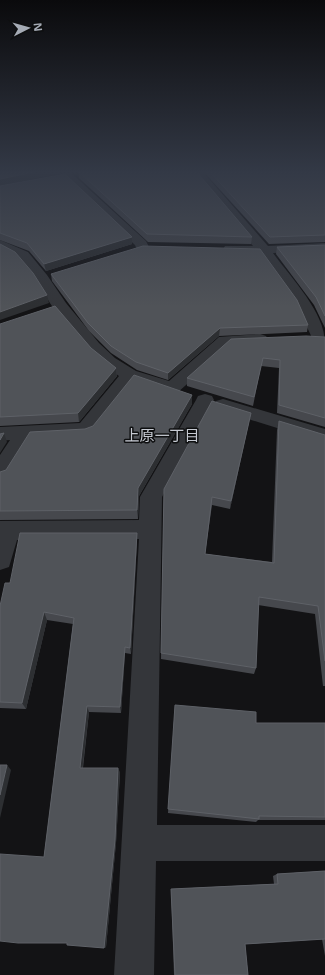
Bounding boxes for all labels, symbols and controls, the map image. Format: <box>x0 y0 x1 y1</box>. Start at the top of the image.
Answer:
north arrow <box>8 8 48 48</box>
text: N <box>31 22 46 32</box>
district label: 上原一丁目 <box>124 425 200 445</box>

